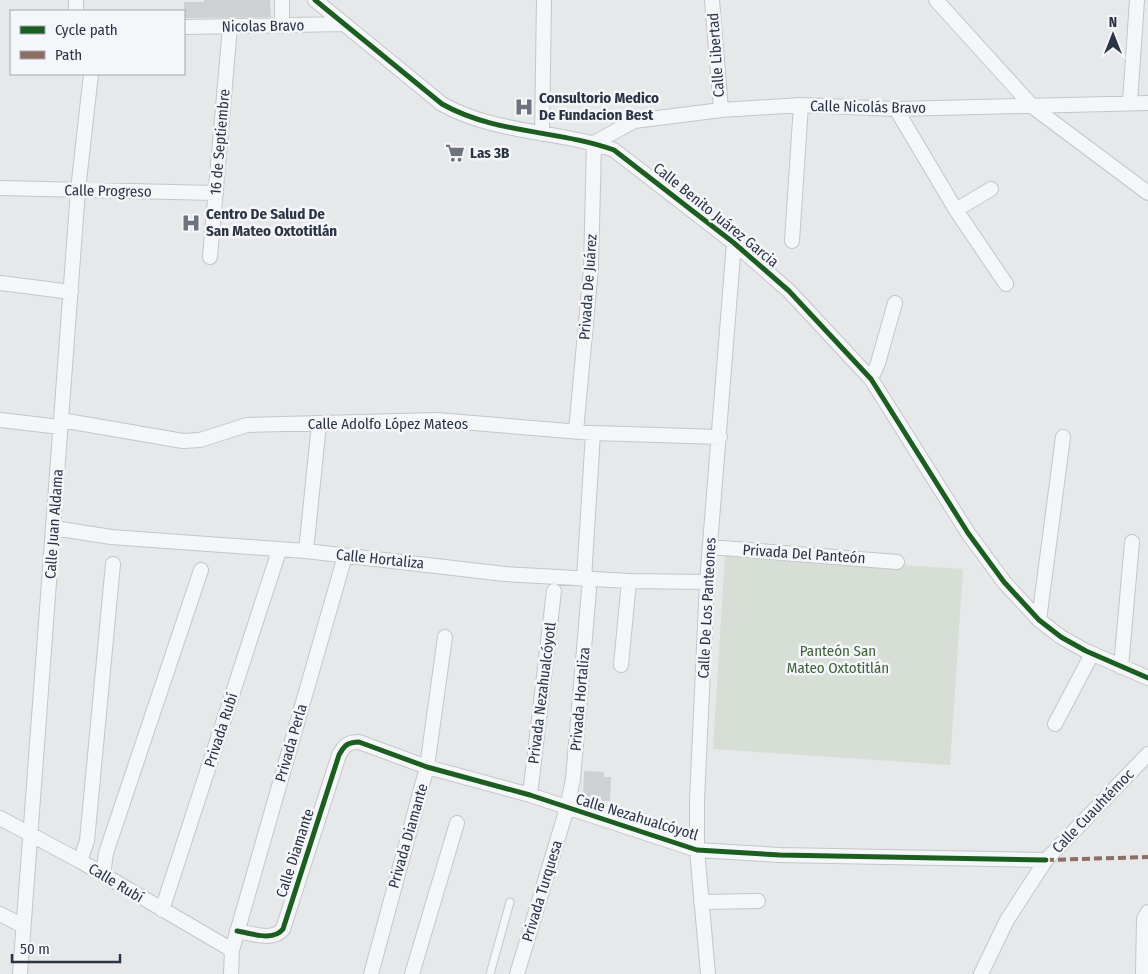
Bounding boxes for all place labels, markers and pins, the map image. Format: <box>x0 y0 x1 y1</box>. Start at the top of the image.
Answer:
place label: Consultorio Medico De Fundacion Best <box>539 89 659 124</box>
hospital icon: Consultorio Medico De Fundacion Best <box>513 96 535 118</box>
supermarket icon: Las 3B <box>444 142 466 164</box>
place label: Las 3B <box>470 144 510 162</box>
place label: Centro De Salud De San Mateo Oxtotitlán <box>206 205 337 240</box>
hospital icon: Centro De Salud De San Mateo Oxtotitlán <box>180 212 202 234</box>

